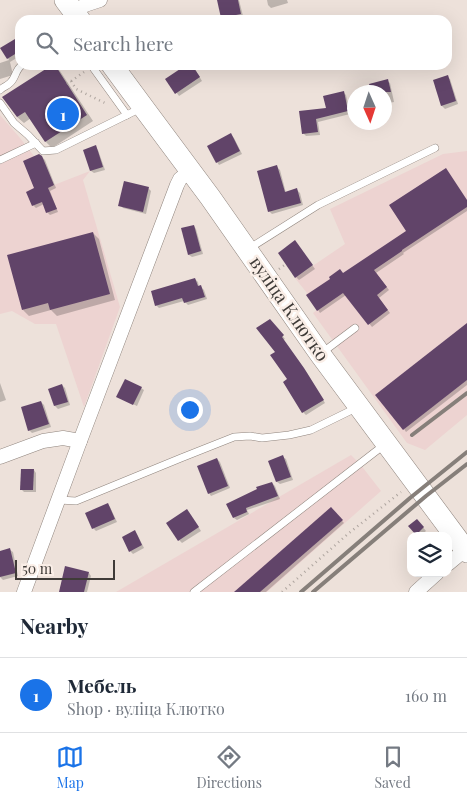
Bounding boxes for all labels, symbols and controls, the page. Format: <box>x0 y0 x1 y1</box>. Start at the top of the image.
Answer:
search box <box>15 15 452 70</box>
icon: search <box>33 29 61 57</box>
text: Search here <box>73 30 173 56</box>
north arrow <box>347 85 392 130</box>
pin: 1 <box>47 95 79 133</box>
street label: вуліца Клютко <box>245 251 335 366</box>
your location <box>177 397 203 423</box>
map controls <box>407 532 452 577</box>
button: layers <box>407 532 452 577</box>
scale bar <box>15 557 115 580</box>
text: 50 m <box>22 559 52 578</box>
text: Nearby <box>20 611 89 639</box>
text: Мебель <box>67 672 136 698</box>
text: 1 <box>33 685 39 706</box>
text: 160 m <box>405 685 447 706</box>
text: Shop · вуліца Клютко <box>67 698 225 719</box>
tab: Map <box>56 743 84 792</box>
tab: Directions <box>197 743 262 792</box>
tab: Saved <box>374 743 411 792</box>

